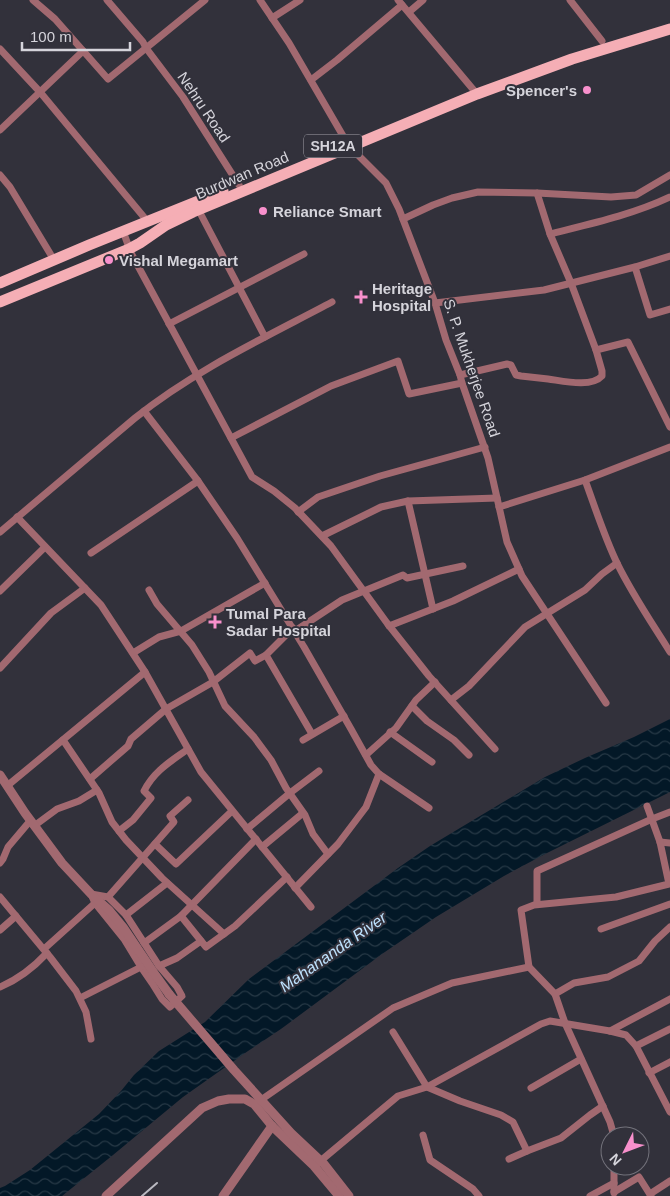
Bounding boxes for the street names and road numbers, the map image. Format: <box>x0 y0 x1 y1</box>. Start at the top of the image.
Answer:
street label: Nehru Road <box>174 69 234 145</box>
road number: SH12A <box>304 134 362 158</box>
street label: Burdwan Road <box>193 148 291 202</box>
street label: S. P. Mukherjee Road <box>440 297 504 439</box>

